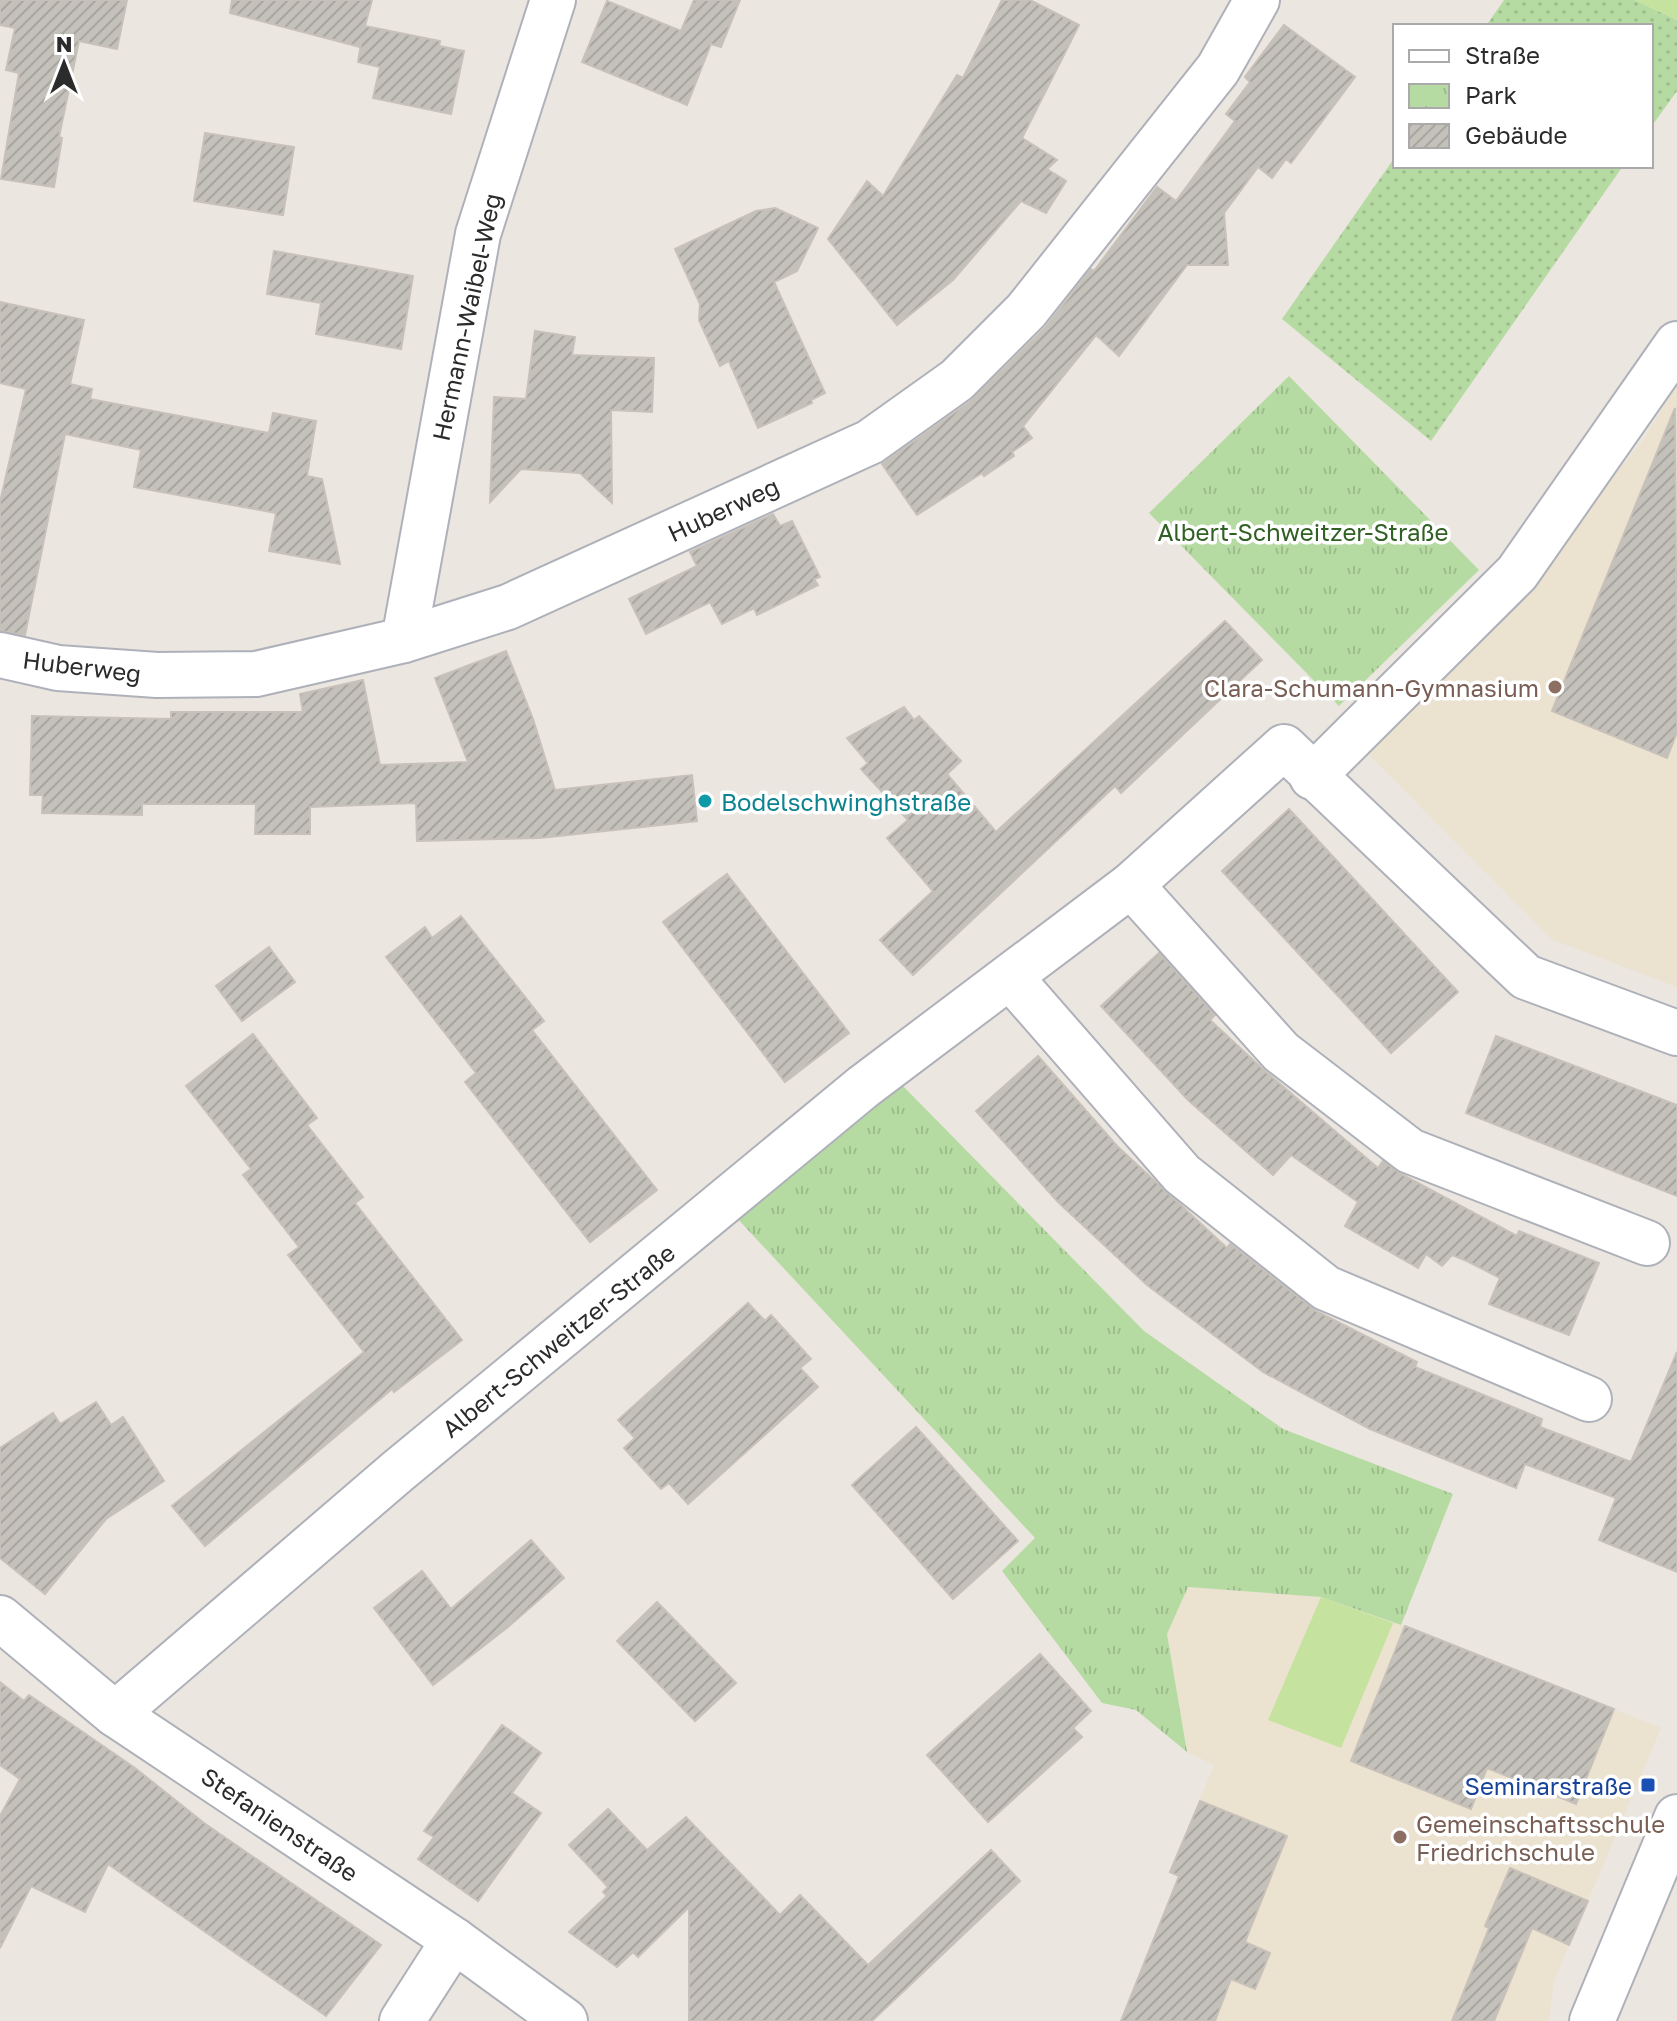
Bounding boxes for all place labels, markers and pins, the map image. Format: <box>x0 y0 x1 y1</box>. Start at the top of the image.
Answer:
place label: Clara-Schumann-Gymnasium <box>1204 673 1539 702</box>
marker: Clara-Schumann-Gymnasium <box>1546 678 1564 696</box>
place label: Bodelschwinghstraße <box>721 787 971 816</box>
marker: Bodelschwinghstraße <box>696 792 714 810</box>
place label: Seminarstraße <box>1465 1771 1632 1800</box>
marker: Seminarstraße <box>1639 1776 1657 1794</box>
place label: Gemeinschaftsschule Friedrichschule <box>1416 1809 1665 1866</box>
marker: Gemeinschaftsschule Friedrichschule <box>1391 1828 1409 1846</box>

